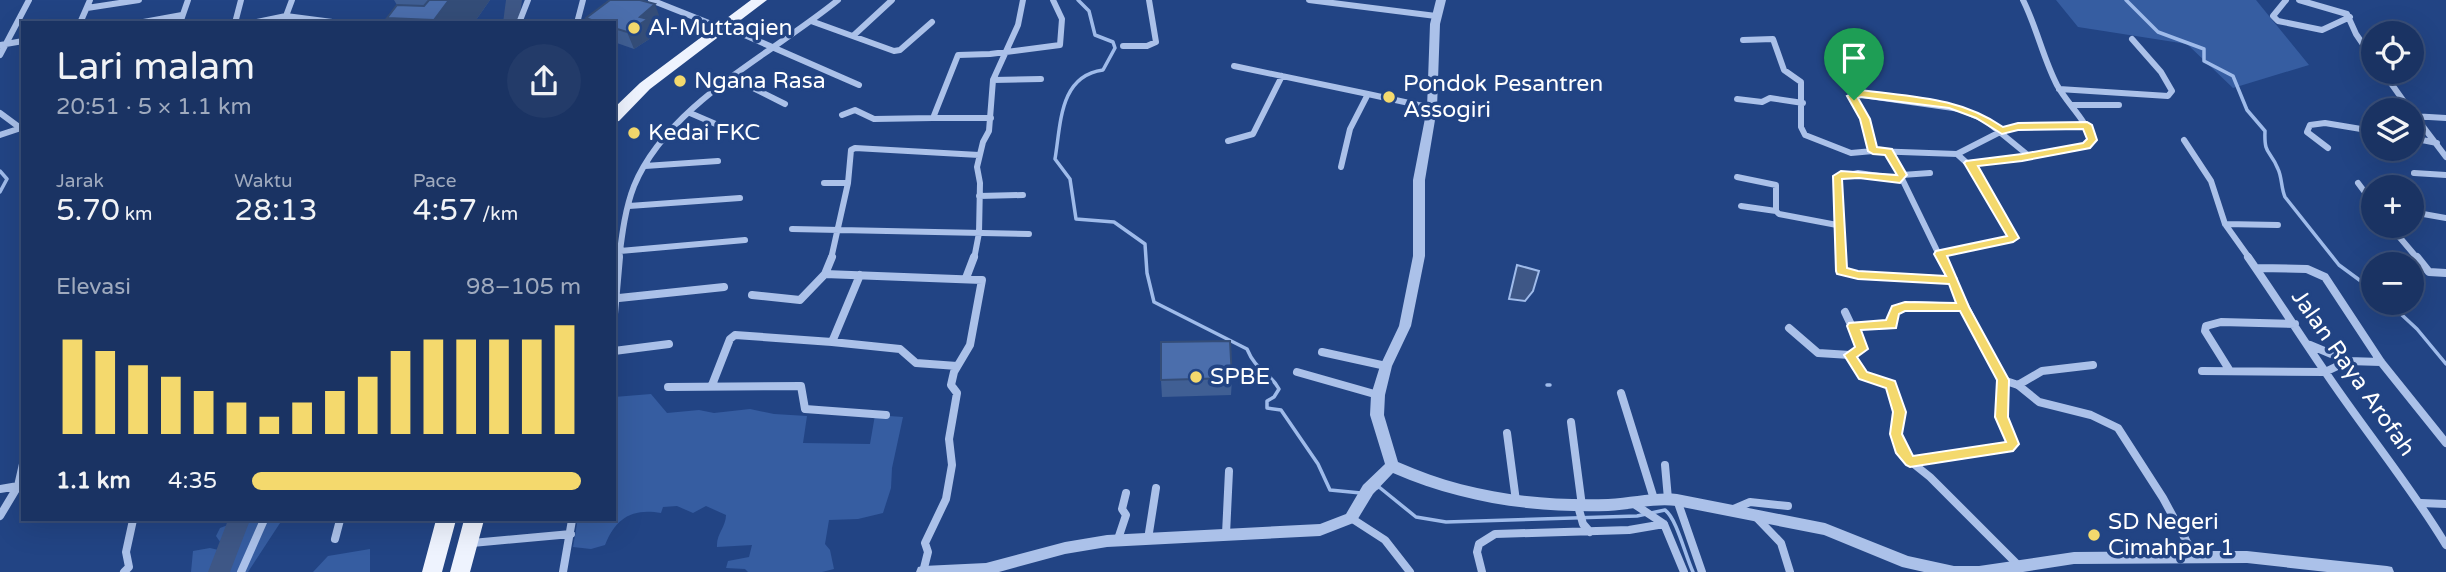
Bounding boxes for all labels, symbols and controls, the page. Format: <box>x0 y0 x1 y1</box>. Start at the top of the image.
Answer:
place label: Al-Muttaqien <box>648 14 792 42</box>
marker: Al-Muttaqien <box>626 20 642 36</box>
map controls <box>2361 21 2424 315</box>
button: locate <box>2361 21 2424 84</box>
pin <box>1824 28 1884 100</box>
icon: arrive <box>1835 39 1873 77</box>
text: Lari malam <box>56 44 255 90</box>
button: share <box>507 44 581 118</box>
place label: Ngana Rasa <box>694 67 826 95</box>
place label: Pondok Pesantren Assogiri <box>1403 70 1603 124</box>
marker: Ngana Rasa <box>672 73 688 89</box>
marker: Pondok Pesantren Assogiri <box>1381 89 1397 105</box>
text: 20:51 · 5 × 1.1 km <box>56 93 252 121</box>
button: layers <box>2361 98 2424 161</box>
place label: Kedai FKC <box>648 119 760 147</box>
marker: Kedai FKC <box>626 125 642 141</box>
text: Jarak <box>56 170 104 192</box>
text: Waktu <box>234 170 293 192</box>
text: Pace <box>413 170 456 192</box>
button: + <box>2361 175 2424 238</box>
text: 5.70 <box>56 192 120 229</box>
text: 28:13 <box>234 192 318 229</box>
text: 4:57 <box>413 192 477 229</box>
text: km <box>120 203 152 225</box>
text: /km <box>477 203 518 225</box>
button: − <box>2361 252 2424 315</box>
text: Elevasi <box>56 273 131 301</box>
text: 98–105 m <box>466 273 581 301</box>
street label: Jalan Raya Arofah <box>2285 284 2421 462</box>
place label: SPBE <box>1210 363 1270 391</box>
marker: SPBE <box>1188 369 1204 385</box>
text: 1.1 km <box>56 467 131 495</box>
text: 4:35 <box>168 467 217 495</box>
place label: SD Negeri Cimahpar 1 <box>2108 508 2234 562</box>
marker: SD Negeri Cimahpar 1 <box>2086 527 2102 543</box>

